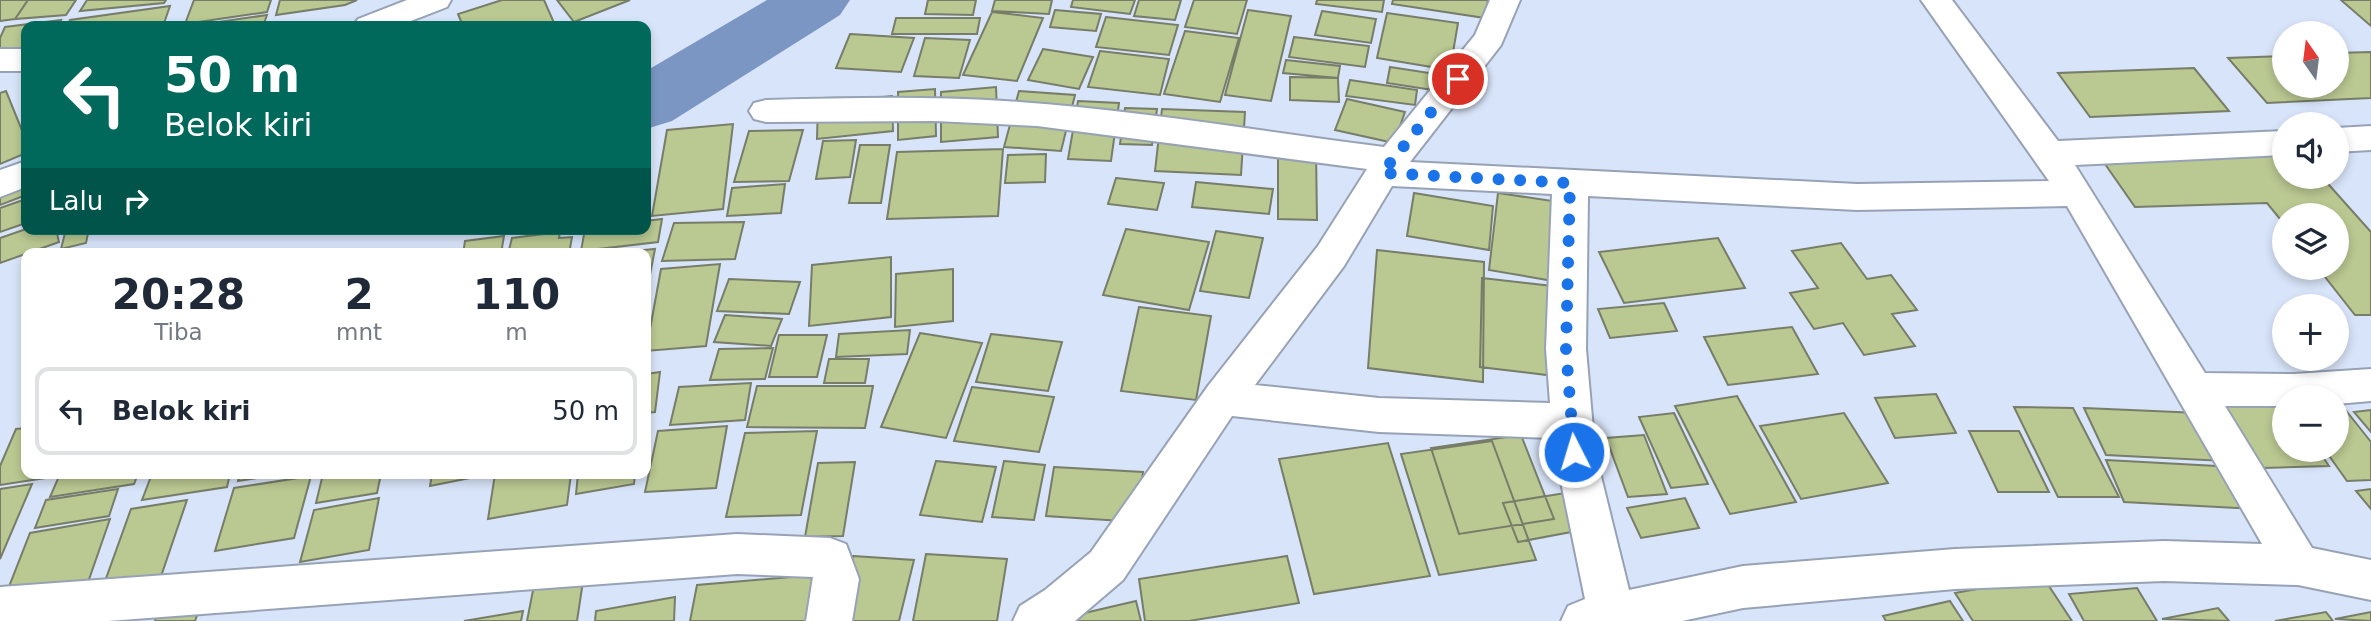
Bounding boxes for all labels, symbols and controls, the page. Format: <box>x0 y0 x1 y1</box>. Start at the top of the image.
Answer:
north arrow <box>2272 21 2348 98</box>
map controls <box>2272 21 2349 462</box>
text: 50 m <box>164 47 300 104</box>
icon: left <box>49 49 140 140</box>
pin <box>1428 49 1488 109</box>
icon: arrive <box>1439 60 1477 98</box>
text: Belok kiri <box>164 106 312 144</box>
button: sound <box>2272 112 2349 189</box>
icon: right <box>117 182 155 220</box>
text: Lalu <box>49 186 103 216</box>
button: layers <box>2272 203 2349 280</box>
text: 20:28 <box>112 270 245 319</box>
text: 2 <box>344 270 374 319</box>
text: 110 <box>473 270 560 319</box>
button: + <box>2272 294 2349 371</box>
text: Tiba <box>154 319 203 345</box>
text: mnt <box>336 319 382 345</box>
text: m <box>505 319 528 345</box>
button: − <box>2272 385 2349 462</box>
icon: left <box>53 392 91 430</box>
text: Belok kiri <box>112 396 251 426</box>
text: 50 m <box>552 396 619 426</box>
position arrow <box>1537 415 1611 489</box>

